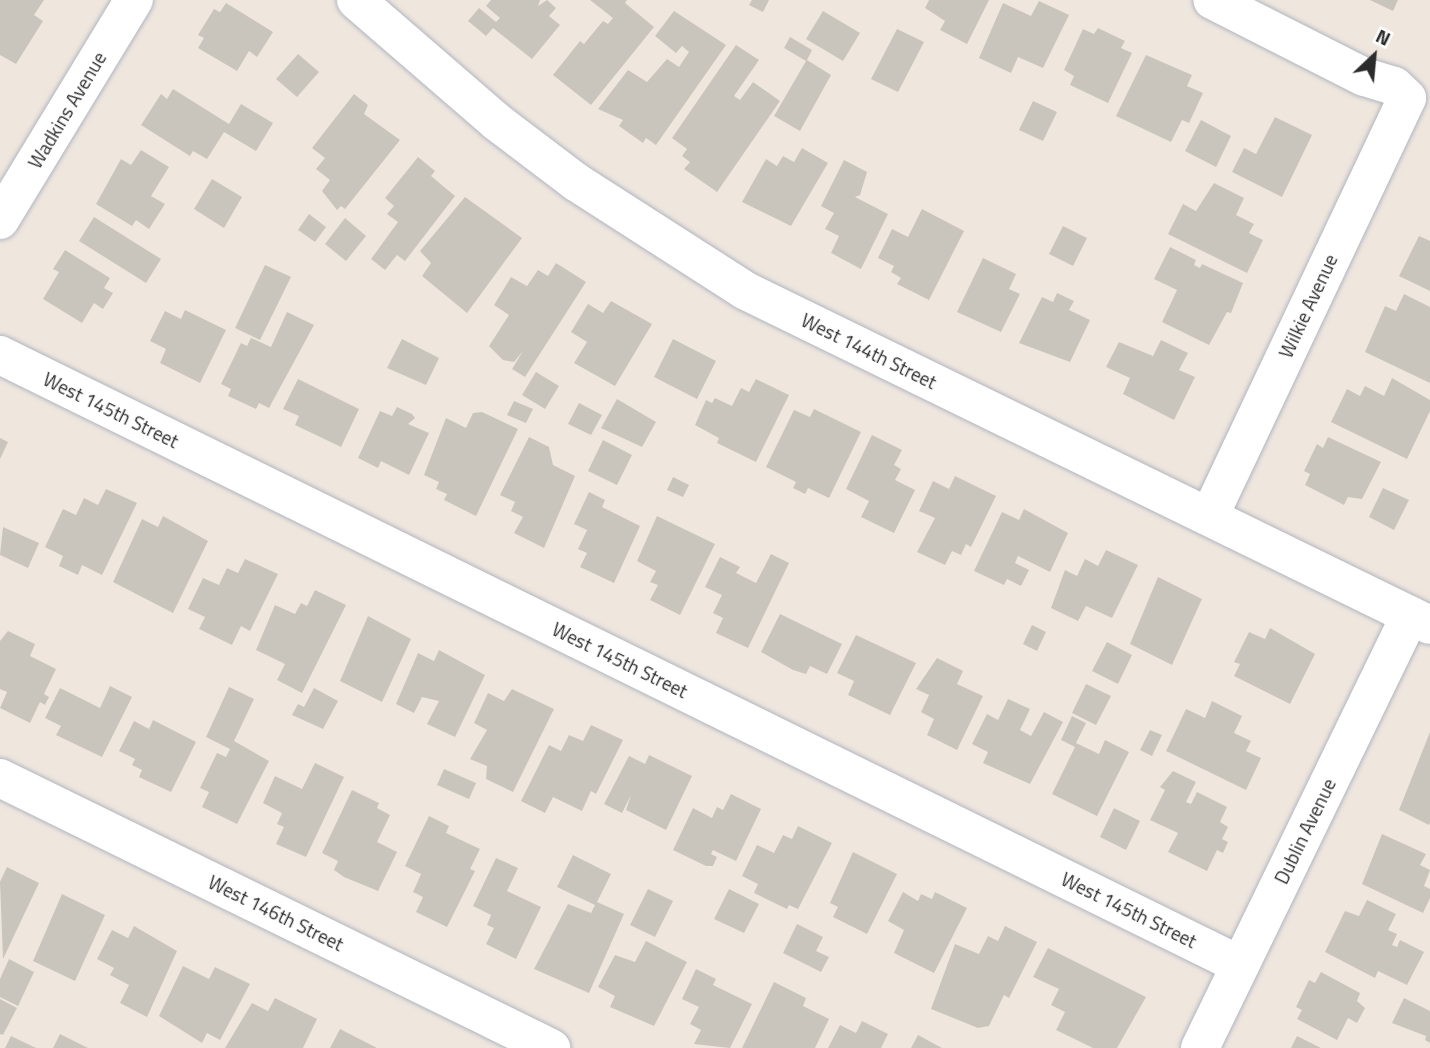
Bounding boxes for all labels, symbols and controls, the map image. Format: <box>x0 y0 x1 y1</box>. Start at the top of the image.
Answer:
north arrow <box>1339 21 1409 91</box>
text: N <box>1371 21 1396 53</box>
street label: Wadkins Avenue <box>23 48 111 172</box>
street label: Wilkie Avenue <box>1274 250 1342 362</box>
street label: West 144th Street <box>798 308 940 394</box>
street label: West 145th Street <box>40 367 182 453</box>
street label: West 145th Street <box>549 617 691 703</box>
street label: Dublin Avenue <box>1270 774 1340 888</box>
street label: West 145th Street <box>1058 867 1200 953</box>
street label: West 146th Street <box>205 870 347 956</box>

